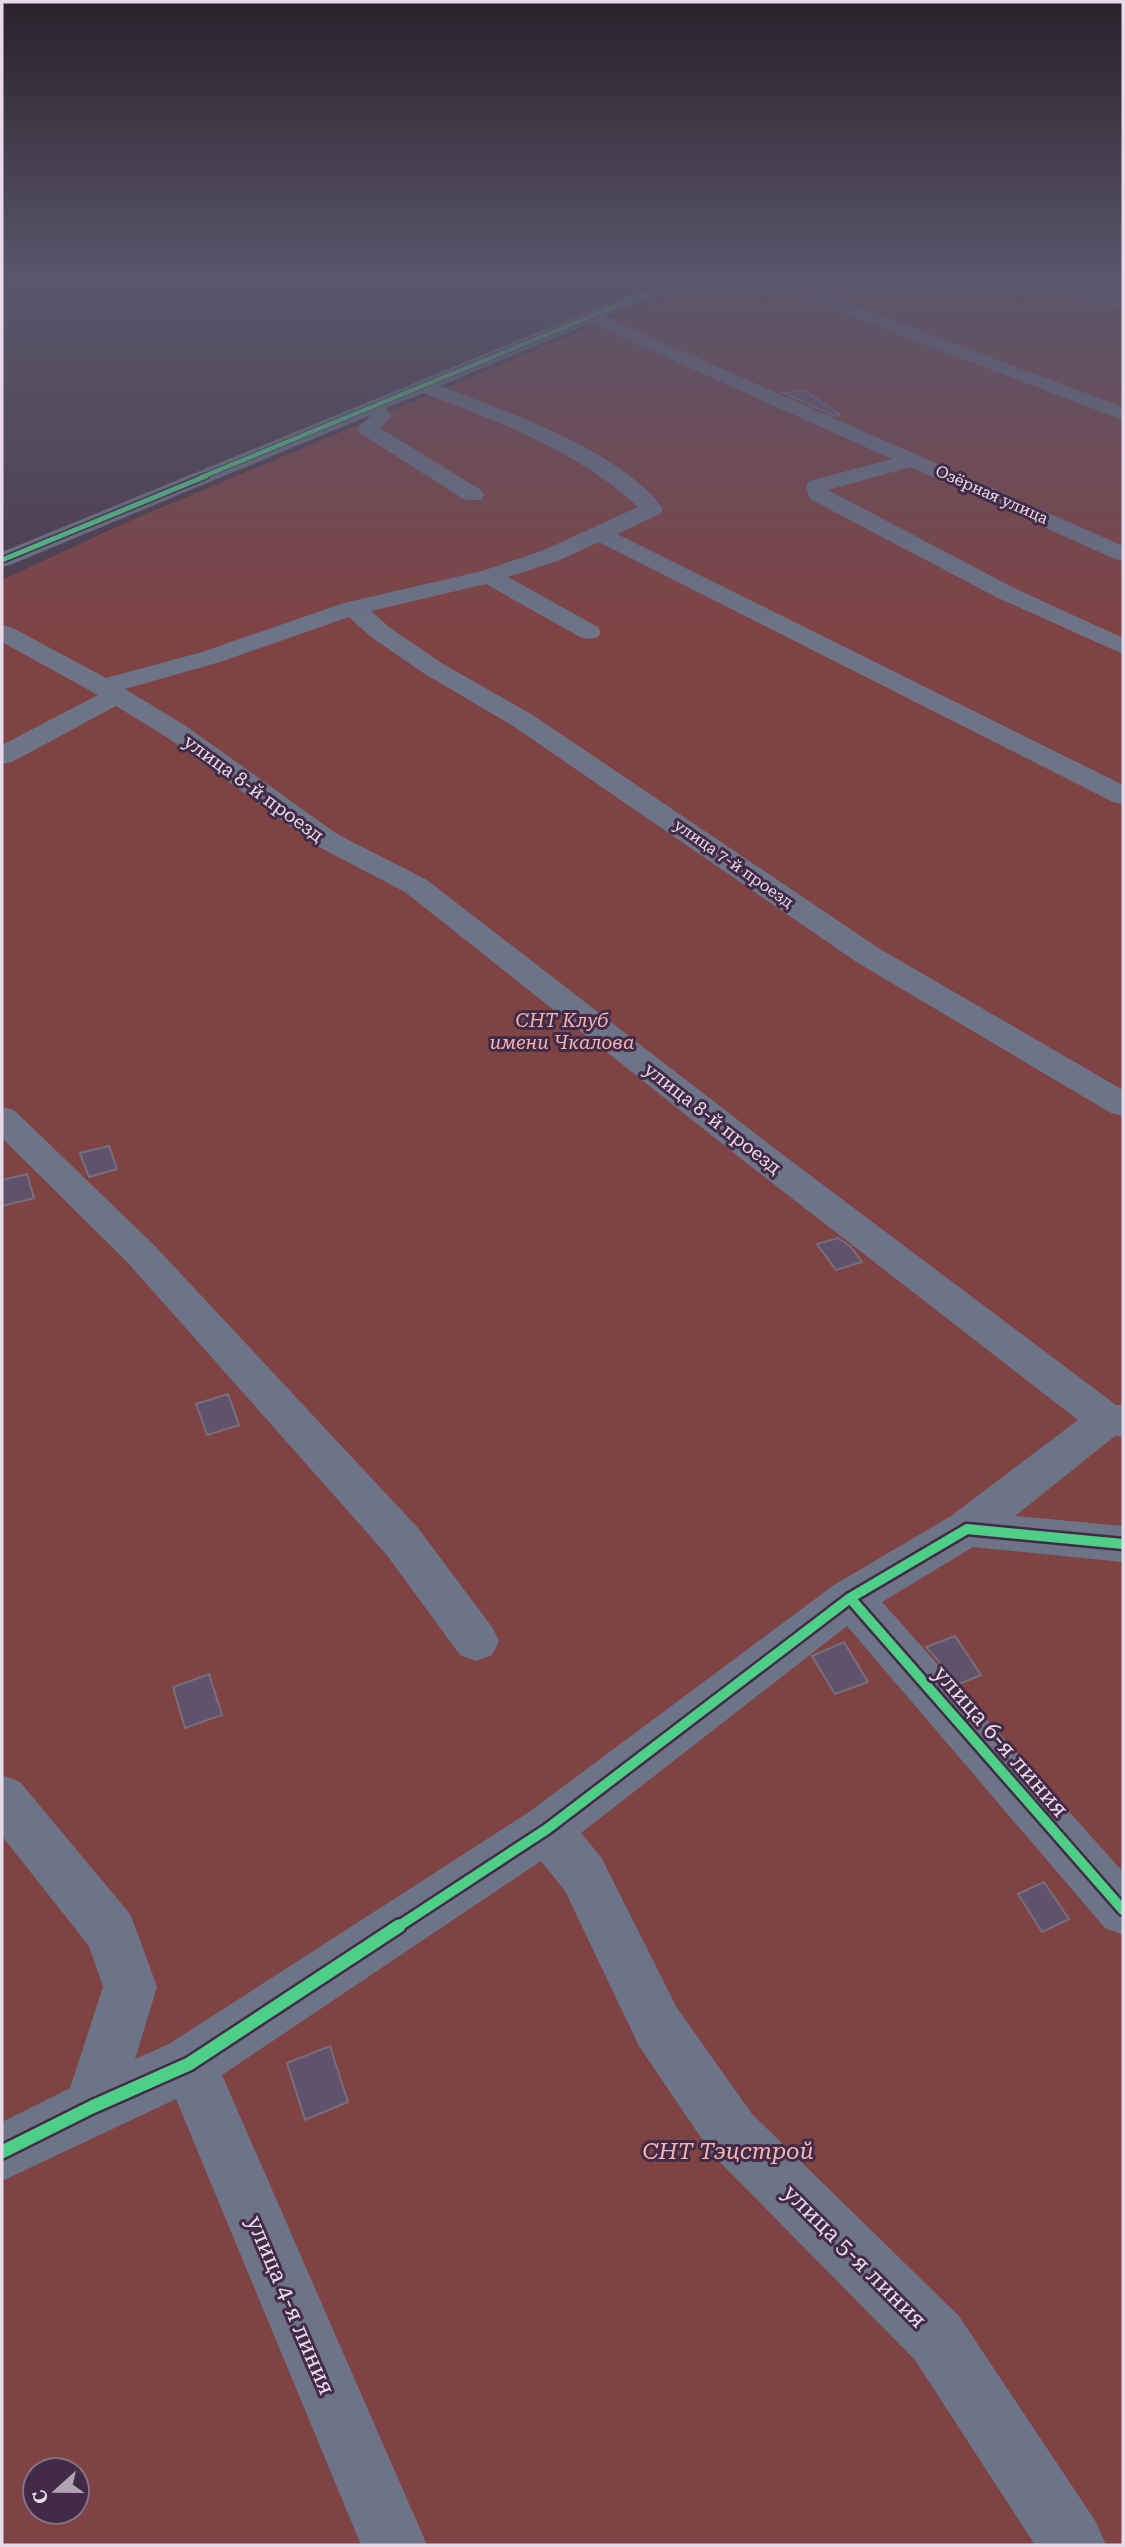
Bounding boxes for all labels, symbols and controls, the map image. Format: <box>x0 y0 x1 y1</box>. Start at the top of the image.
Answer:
street label: Озёрная улица <box>933 461 1051 528</box>
street label: улица 8-й проезд <box>179 730 328 847</box>
street label: улица 7-й проезд <box>670 815 797 912</box>
park label: СНТ Клуб имени Чкалова <box>490 1009 634 1054</box>
street label: улица 8-й проезд <box>639 1058 786 1179</box>
street label: улица 6-я линия <box>928 1660 1074 1822</box>
park label: СНТ Тэцстрой <box>642 2138 814 2165</box>
street label: улица 5-я линия <box>777 2179 932 2334</box>
street label: улица 4-я линия <box>241 2212 340 2399</box>
north arrow <box>21 2456 91 2526</box>
text: С <box>27 2487 54 2507</box>

